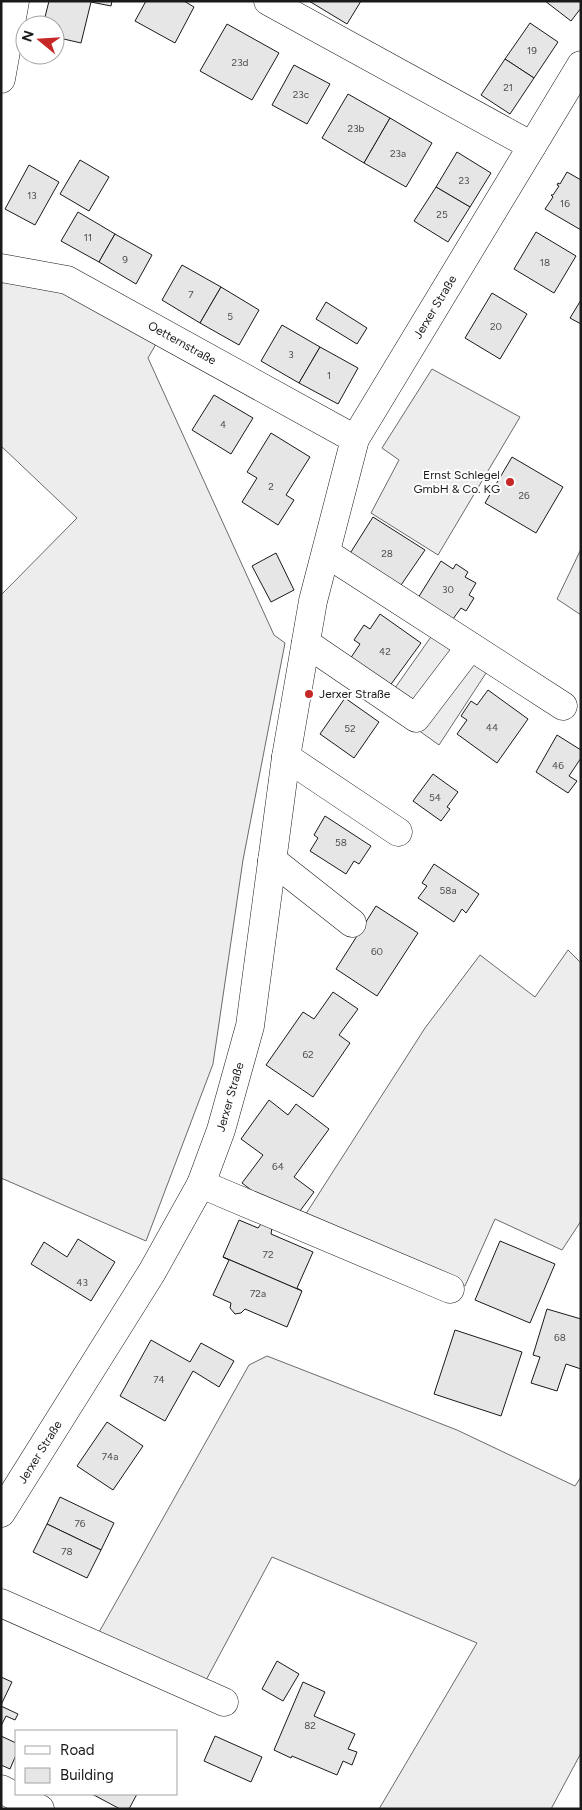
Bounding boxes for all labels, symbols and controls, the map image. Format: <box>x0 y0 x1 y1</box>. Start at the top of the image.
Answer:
north arrow <box>15 15 65 65</box>
text: N <box>18 28 38 44</box>
house number: 19 <box>527 44 537 57</box>
house number: 23d <box>232 56 249 69</box>
house number: 21 <box>503 81 513 94</box>
house number: 23c <box>293 88 310 101</box>
house number: 23b <box>348 122 365 135</box>
house number: 23a <box>390 147 406 160</box>
house number: 23 <box>458 174 470 187</box>
house number: 13 <box>27 189 37 202</box>
house number: 16 <box>560 197 570 210</box>
house number: 25 <box>436 208 448 221</box>
house number: 11 <box>84 231 92 244</box>
house number: 9 <box>122 253 128 266</box>
house number: 18 <box>540 256 550 269</box>
street label: Jerxer Straße <box>411 272 460 341</box>
house number: 7 <box>188 288 194 301</box>
house number: 5 <box>227 310 233 323</box>
street label: Oetternstraße <box>145 318 219 368</box>
house number: 20 <box>490 320 502 333</box>
house number: 3 <box>288 348 294 361</box>
house number: 1 <box>327 369 331 382</box>
house number: 4 <box>220 418 226 431</box>
place label: Ernst Schlegel GmbH & Co. KG <box>413 468 500 496</box>
marker: Ernst Schlegel GmbH & Co. KG <box>504 476 516 488</box>
house number: 2 <box>268 480 274 493</box>
house number: 26 <box>518 489 530 502</box>
house number: 28 <box>381 547 393 560</box>
house number: 30 <box>442 583 454 596</box>
house number: 42 <box>379 645 391 658</box>
place label: Jerxer Straße <box>319 687 391 701</box>
marker: Jerxer Straße <box>303 688 315 700</box>
house number: 44 <box>486 721 498 734</box>
house number: 52 <box>344 722 356 735</box>
house number: 46 <box>552 759 564 772</box>
house number: 54 <box>429 791 441 804</box>
house number: 58 <box>335 836 347 849</box>
house number: 58a <box>440 884 457 897</box>
house number: 60 <box>371 945 383 958</box>
house number: 62 <box>302 1048 314 1061</box>
street label: Jerxer Straße <box>213 1060 247 1133</box>
house number: 64 <box>272 1160 284 1173</box>
house number: 72 <box>263 1248 273 1261</box>
house number: 43 <box>76 1276 88 1289</box>
house number: 72a <box>250 1287 266 1300</box>
house number: 68 <box>554 1331 566 1344</box>
house number: 74 <box>153 1373 165 1386</box>
street label: Jerxer Straße <box>15 1418 65 1486</box>
house number: 74a <box>102 1450 118 1463</box>
house number: 76 <box>74 1517 86 1530</box>
house number: 78 <box>61 1545 73 1558</box>
house number: 82 <box>304 1719 316 1732</box>
legend <box>15 1730 178 1795</box>
text: Road <box>60 1741 95 1759</box>
text: Building <box>60 1766 114 1784</box>

